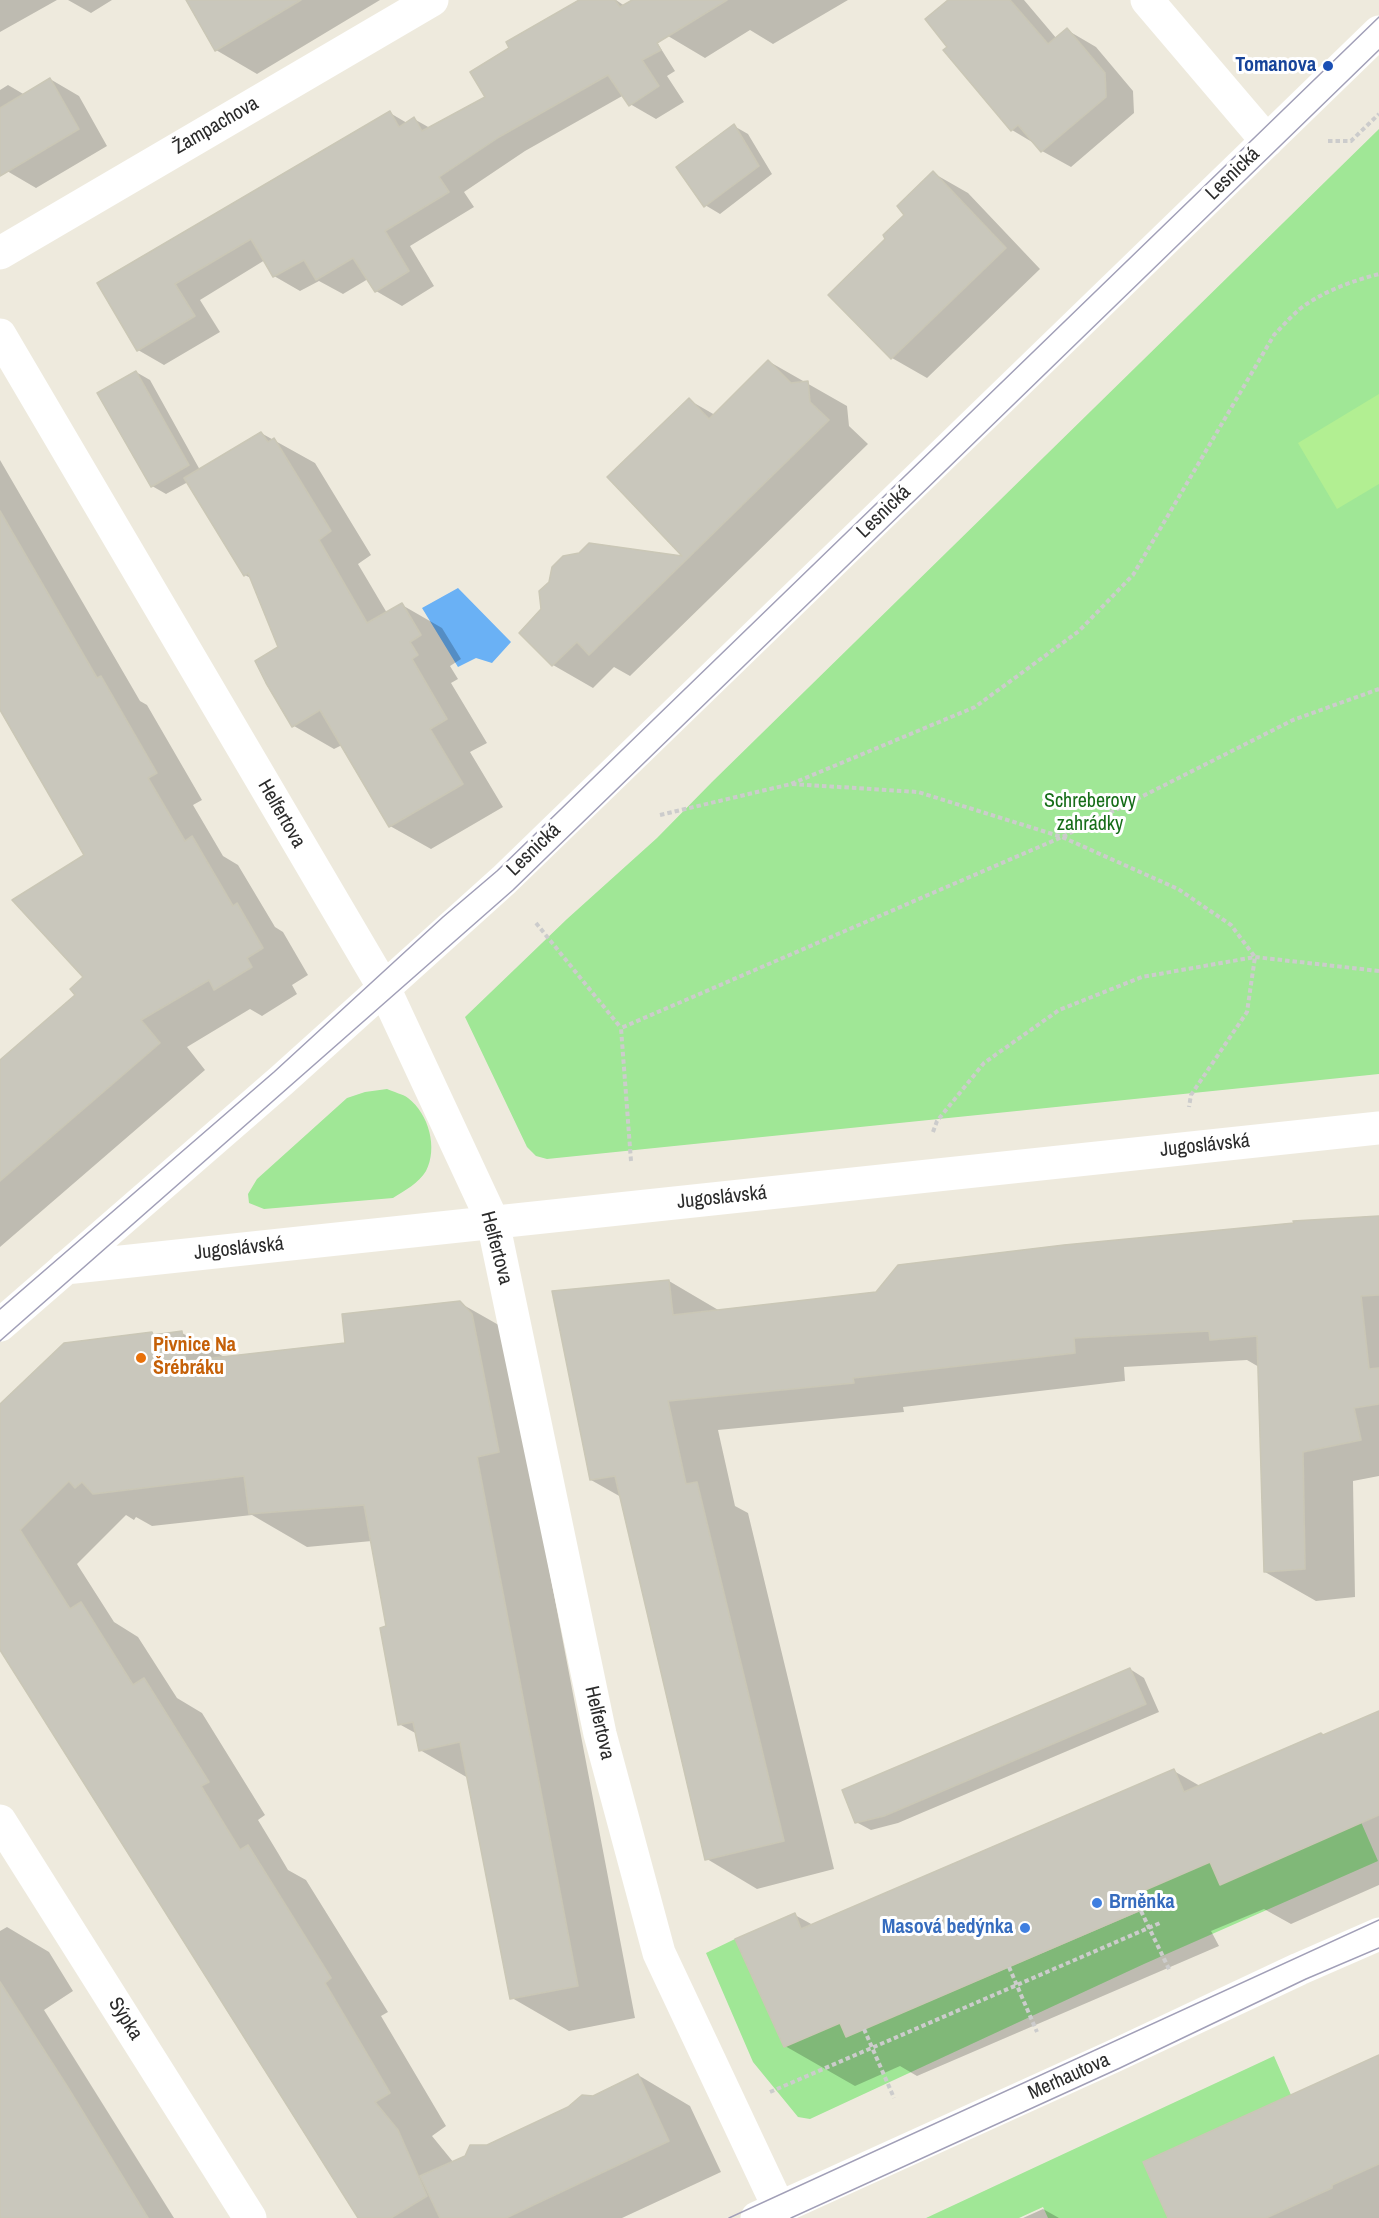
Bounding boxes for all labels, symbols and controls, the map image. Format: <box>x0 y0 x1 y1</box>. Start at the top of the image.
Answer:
place label: Tomanova <box>1235 54 1316 78</box>
marker: Tomanova <box>1321 59 1335 73</box>
street label: Žampachova <box>169 92 263 160</box>
street label: Lesnická <box>1201 143 1265 205</box>
street label: Lesnická <box>852 481 916 543</box>
street label: Helfertova <box>252 776 310 852</box>
park label: Schreberovy zahrádky <box>1044 790 1136 837</box>
street label: Lesnická <box>502 819 566 881</box>
street label: Jugoslávská <box>1159 1129 1251 1163</box>
street label: Jugoslávská <box>676 1181 768 1215</box>
street label: Helfertova <box>475 1209 517 1287</box>
street label: Jugoslávská <box>193 1232 285 1266</box>
place label: Pivnice Na Šrébráku <box>153 1334 236 1381</box>
marker: Pivnice Na Šrébráku <box>134 1351 148 1365</box>
street label: Helfertova <box>579 1684 619 1762</box>
place label: Brněnka <box>1109 1891 1175 1915</box>
marker: Brněnka <box>1090 1896 1104 1910</box>
place label: Masová bedýnka <box>882 1916 1013 1940</box>
marker: Masová bedýnka <box>1018 1921 1032 1935</box>
street label: Sýpka <box>103 1993 147 2045</box>
street label: Merhautova <box>1025 2048 1113 2106</box>

